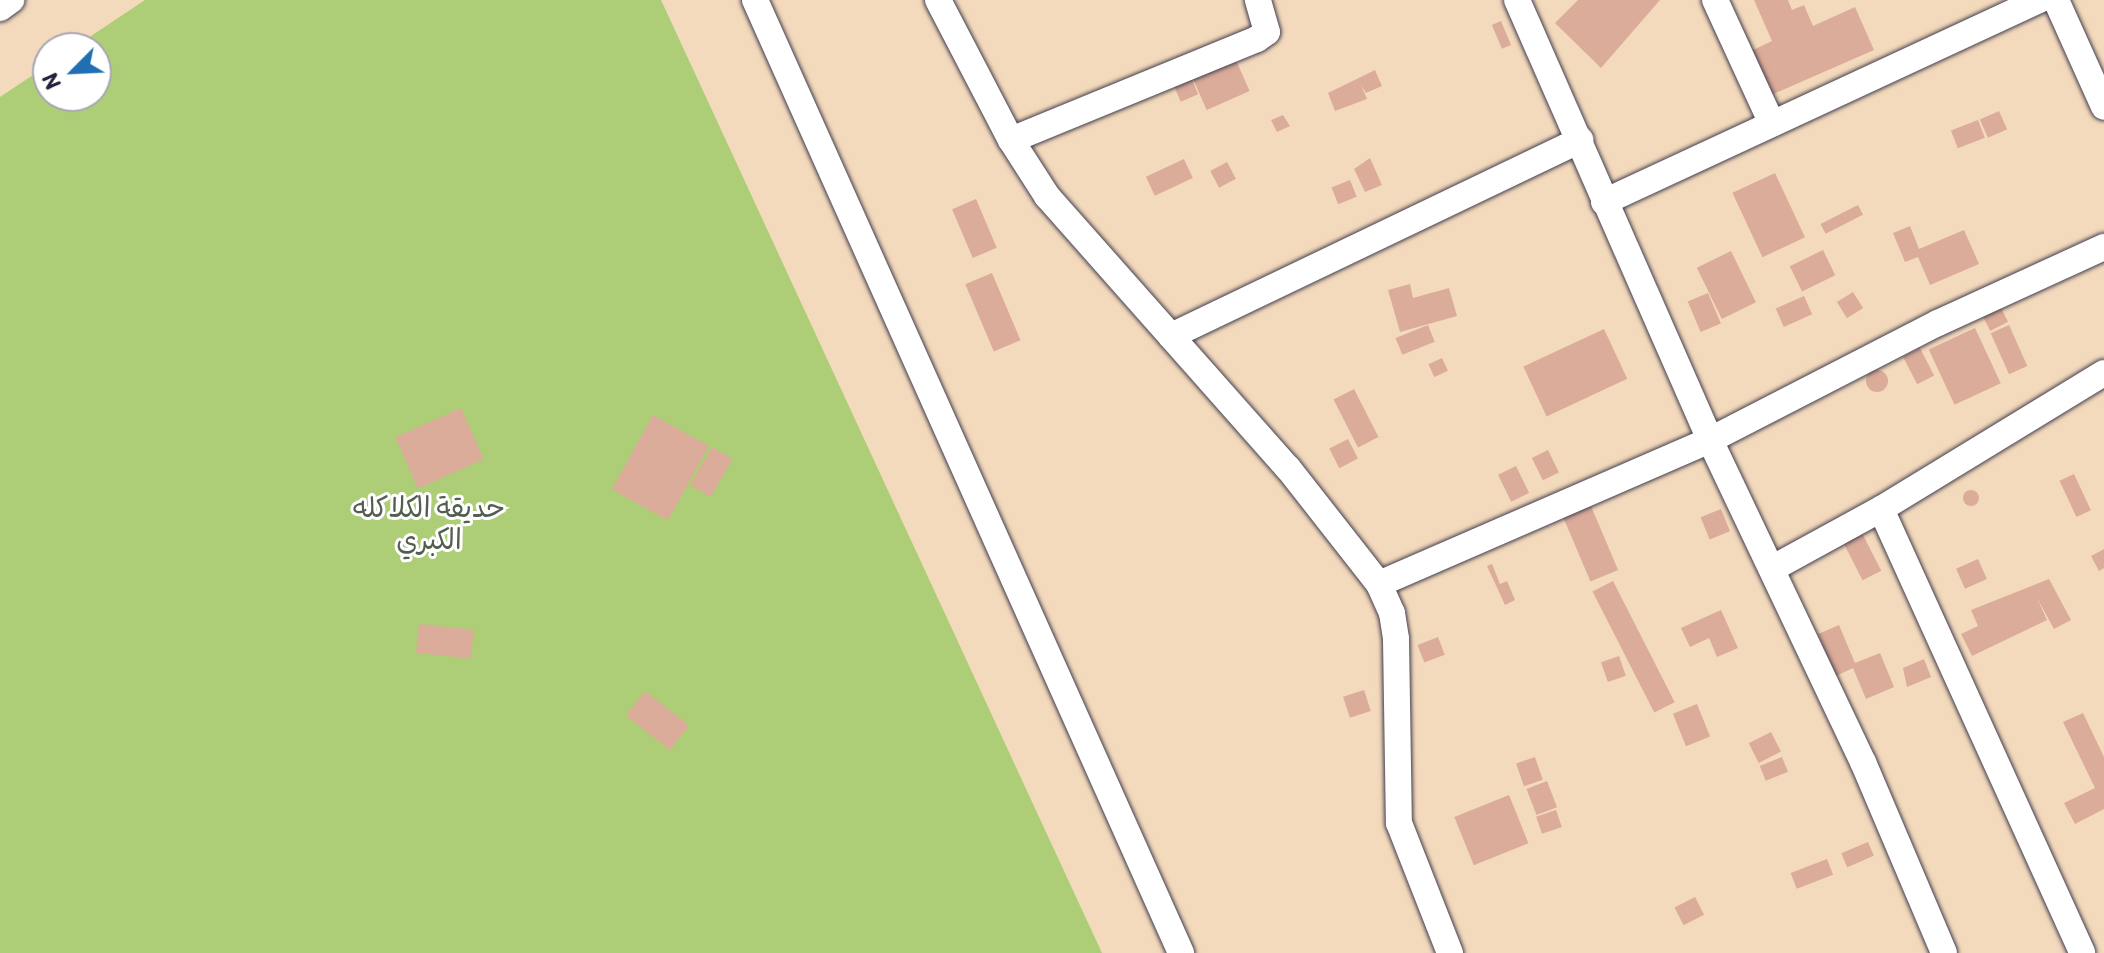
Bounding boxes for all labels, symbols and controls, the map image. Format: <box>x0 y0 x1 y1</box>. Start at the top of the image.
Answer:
north arrow <box>32 32 112 112</box>
text: N <box>36 69 67 93</box>
park label: حديقة الكلاكله الكبري <box>353 490 505 556</box>

